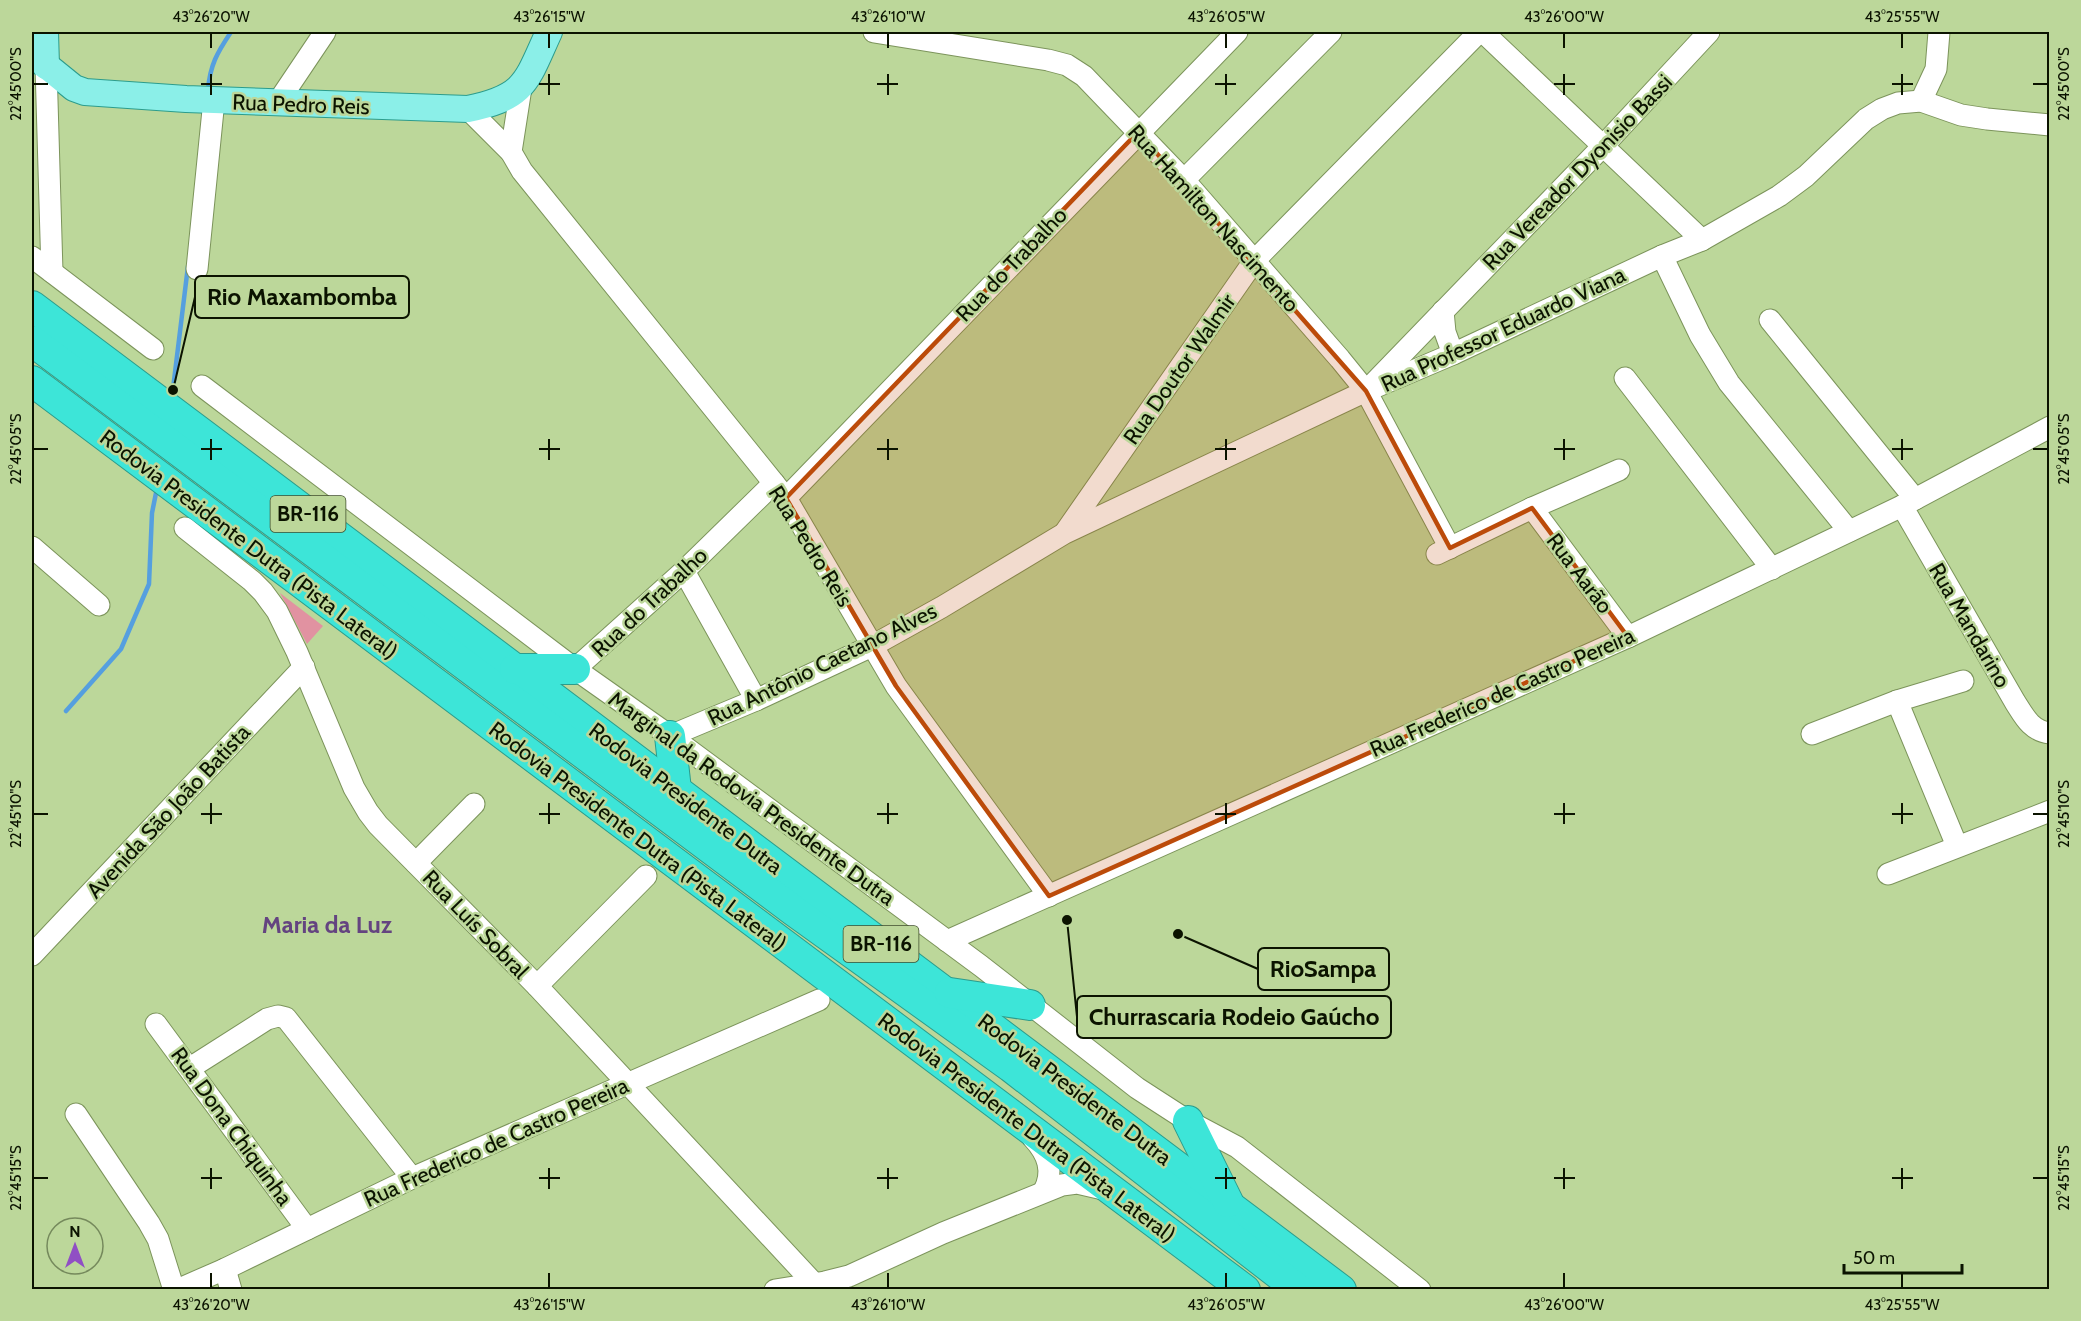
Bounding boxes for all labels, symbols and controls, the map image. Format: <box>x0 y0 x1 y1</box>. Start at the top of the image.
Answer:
text: 43°26'20"W <box>172 8 251 26</box>
text: 43°26'15"W <box>513 8 586 26</box>
text: 43°26'10"W <box>851 8 926 26</box>
text: 43°26'05"W <box>1187 8 1266 26</box>
text: 43°26'00"W <box>1524 8 1605 26</box>
text: 43°25'55"W <box>1865 8 1940 26</box>
text: 22°45'00"S <box>7 47 25 121</box>
text: 22°45'00"S <box>2055 47 2073 121</box>
street label: Rua Vereador Dyonisio Bassi <box>1477 69 1678 276</box>
street label: Rua Pedro Reis <box>232 89 370 120</box>
street label: Rua Hamilton Nascimento <box>1122 119 1305 318</box>
street label: Rua do Trabalho <box>950 202 1073 327</box>
street label: Rua Professor Eduardo Viana <box>1377 261 1630 398</box>
callout: Rio Maxambomba <box>195 276 409 318</box>
text: Rio Maxambomba <box>207 282 397 311</box>
street label: Rua Doutor Walmir <box>1117 289 1241 450</box>
text: 22°45'05"S <box>7 413 25 485</box>
text: 22°45'05"S <box>2055 413 2073 485</box>
street label: Rodovia Presidente Dutra (Pista Lateral) <box>95 424 403 665</box>
street label: Rua Pedro Reis <box>763 481 858 612</box>
road number: BR-116 <box>270 496 346 532</box>
street label: Rua Aarão <box>1541 528 1619 619</box>
street label: Rua do Trabalho <box>586 542 713 663</box>
street label: Rua Mandarino <box>1923 558 2016 692</box>
street label: Rua Antônio Caetano Alves <box>703 597 941 732</box>
street label: Rua Frederico de Castro Pereira <box>1366 622 1639 763</box>
street label: Marginal da Rodovia Presidente Dutra <box>603 685 900 912</box>
street label: Rodovia Presidente Dutra (Pista Lateral) <box>484 716 792 957</box>
street label: Rodovia Presidente Dutra <box>584 717 788 880</box>
street label: Avenida São João Batista <box>81 719 256 904</box>
text: 22°45'10"S <box>7 780 25 848</box>
text: 22°45'10"S <box>2055 780 2073 848</box>
street label: Rua Luís Sobral <box>417 864 535 985</box>
district label: Maria da Luz <box>262 910 392 939</box>
road number: BR-116 <box>844 926 918 962</box>
callout: RioSampa <box>1258 948 1389 990</box>
text: RioSampa <box>1270 954 1376 983</box>
callout: Churrascaria Rodeio Gaúcho <box>1077 996 1391 1038</box>
text: Churrascaria Rodeio Gaúcho <box>1089 1002 1380 1031</box>
street label: Rodovia Presidente Dutra (Pista Lateral) <box>873 1007 1181 1248</box>
street label: Rodovia Presidente Dutra <box>973 1008 1177 1171</box>
street label: Rua Dona Chiquinha <box>165 1042 298 1211</box>
street label: Rua Frederico de Castro Pereira <box>360 1072 633 1213</box>
text: 22°45'15"S <box>7 1145 25 1211</box>
text: 22°45'15"S <box>2055 1145 2073 1211</box>
north arrow <box>45 1216 105 1276</box>
text: N <box>69 1222 81 1241</box>
scale bar <box>1844 1237 1962 1275</box>
text: 50 m <box>1853 1247 1895 1269</box>
text: 43°26'20"W <box>172 1296 251 1314</box>
text: 43°26'15"W <box>513 1296 586 1314</box>
text: 43°26'10"W <box>851 1296 926 1314</box>
text: 43°26'05"W <box>1187 1296 1266 1314</box>
text: 43°26'00"W <box>1524 1296 1605 1314</box>
text: 43°25'55"W <box>1865 1296 1940 1314</box>

